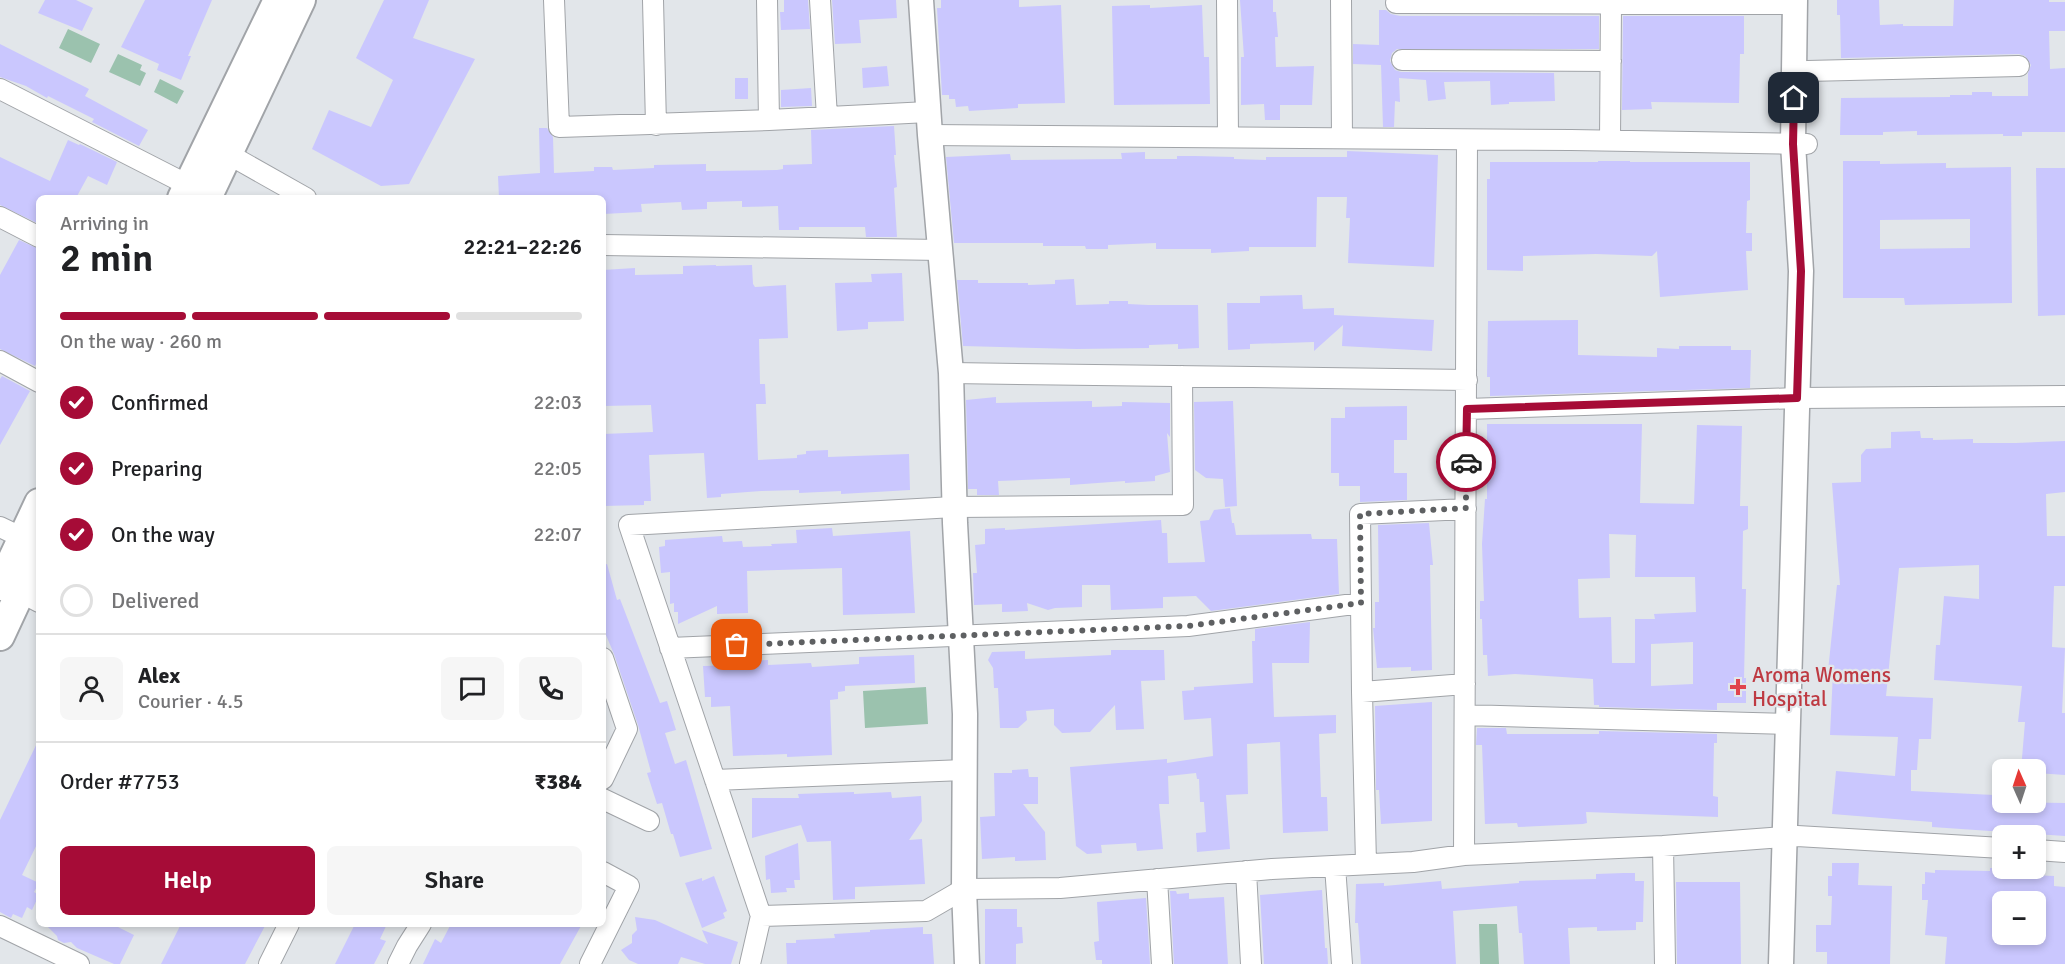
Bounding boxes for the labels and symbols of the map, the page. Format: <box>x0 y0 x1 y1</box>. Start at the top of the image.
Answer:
pin <box>1768 72 1819 123</box>
courier <box>1436 432 1496 492</box>
pin <box>711 619 762 670</box>
place label: Aroma Womens Hospital <box>1752 662 1891 712</box>
marker: Aroma Womens Hospital <box>1729 678 1747 696</box>
north arrow <box>1992 759 2046 813</box>

